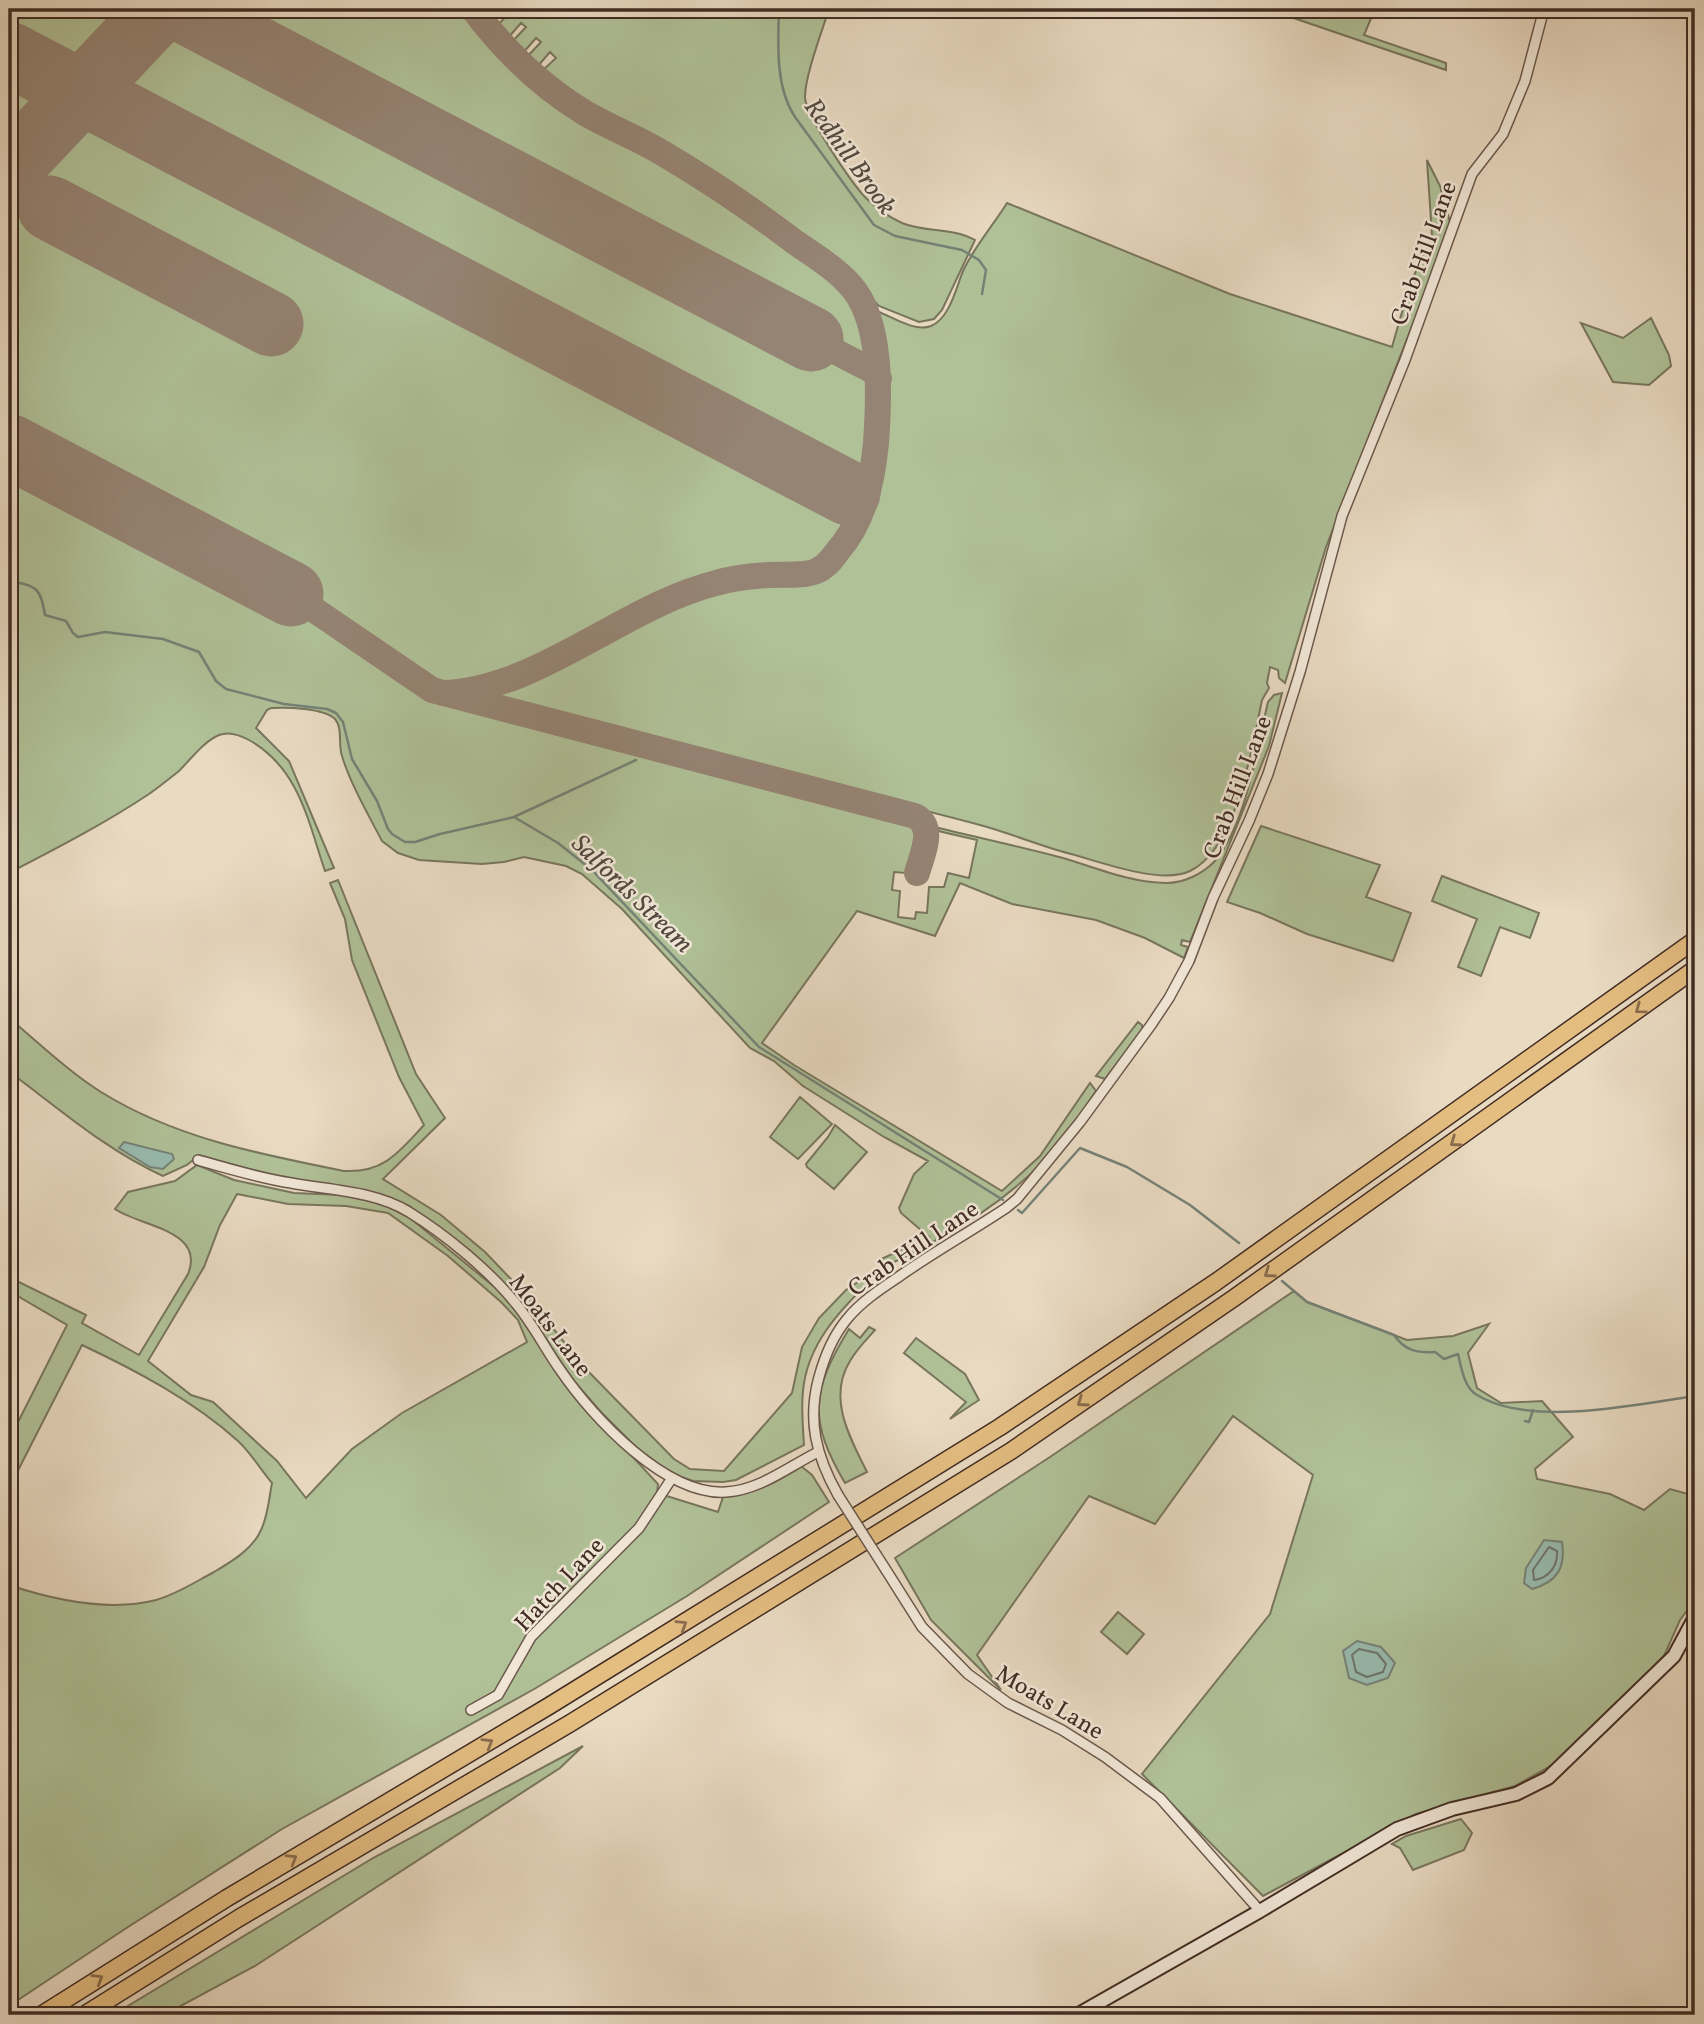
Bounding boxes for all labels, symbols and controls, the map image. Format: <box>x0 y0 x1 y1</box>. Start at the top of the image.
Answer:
water label: Redhill Brook <box>795 91 904 223</box>
street label: Crab Hill Lane <box>1383 177 1467 331</box>
street label: Crab Hill Lane <box>1196 711 1282 864</box>
water label: Salfords Stream <box>563 827 701 962</box>
one-way arrow <box>1635 1001 1648 1013</box>
one-way arrow <box>1450 1134 1463 1146</box>
street label: Crab Hill Lane <box>842 1193 986 1306</box>
one-way arrow <box>1264 1265 1277 1277</box>
street label: Moats Lane <box>499 1268 599 1385</box>
one-way arrow <box>1077 1394 1090 1406</box>
street label: Hatch Lane <box>508 1531 613 1640</box>
one-way arrow <box>674 1620 687 1633</box>
street label: Moats Lane <box>988 1658 1110 1749</box>
one-way arrow <box>480 1738 493 1751</box>
one-way arrow <box>284 1854 297 1867</box>
one-way arrow <box>91 1974 104 1987</box>

